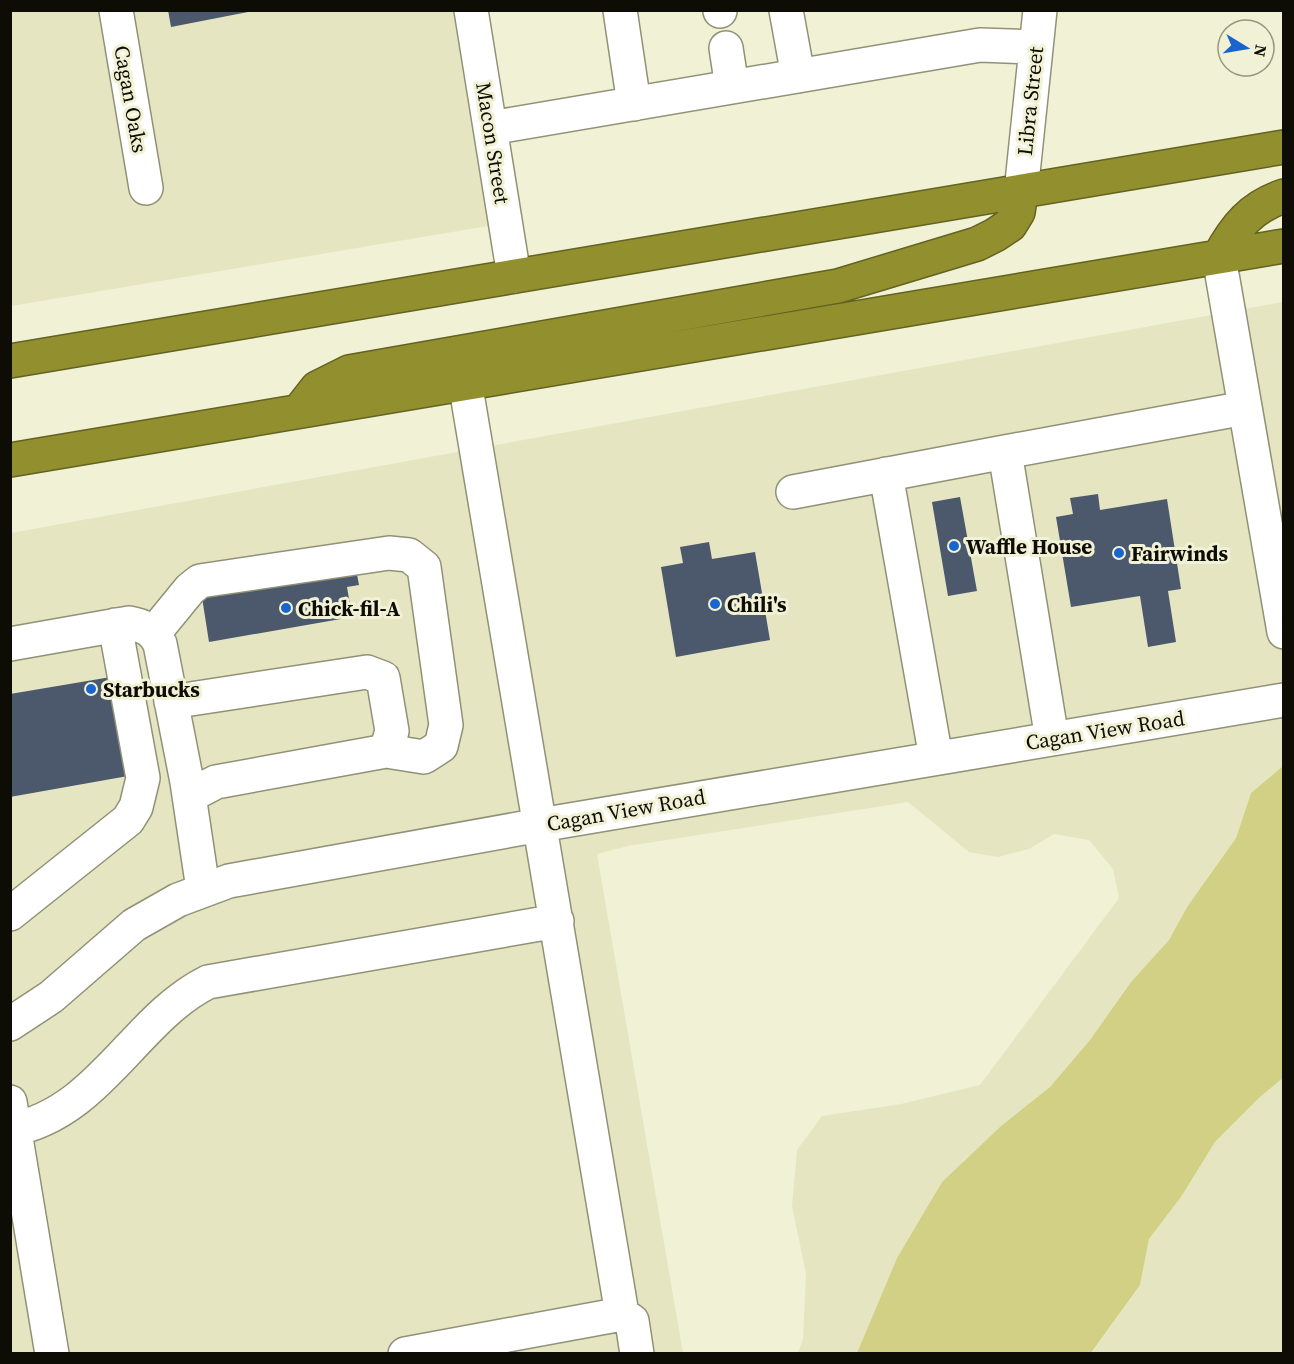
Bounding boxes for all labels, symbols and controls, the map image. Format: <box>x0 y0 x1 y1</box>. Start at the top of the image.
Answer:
north arrow <box>1216 18 1276 78</box>
street label: Cagan Oaks <box>107 43 155 155</box>
text: N <box>1249 43 1273 59</box>
street label: Libra Street <box>1010 45 1050 157</box>
street label: Macon Street <box>469 80 517 206</box>
place label: Waffle House <box>966 532 1092 561</box>
marker: Waffle House <box>947 539 961 553</box>
place label: Fairwinds <box>1131 539 1229 568</box>
marker: Fairwinds <box>1112 546 1126 560</box>
place label: Chili's <box>727 590 787 619</box>
place label: Chick-fil-A <box>298 594 400 623</box>
marker: Chili's <box>708 597 722 611</box>
marker: Chick-fil-A <box>279 601 293 615</box>
place label: Starbucks <box>103 675 200 704</box>
marker: Starbucks <box>84 682 98 696</box>
street label: Cagan View Road <box>1023 703 1187 757</box>
street label: Cagan View Road <box>544 782 708 838</box>

